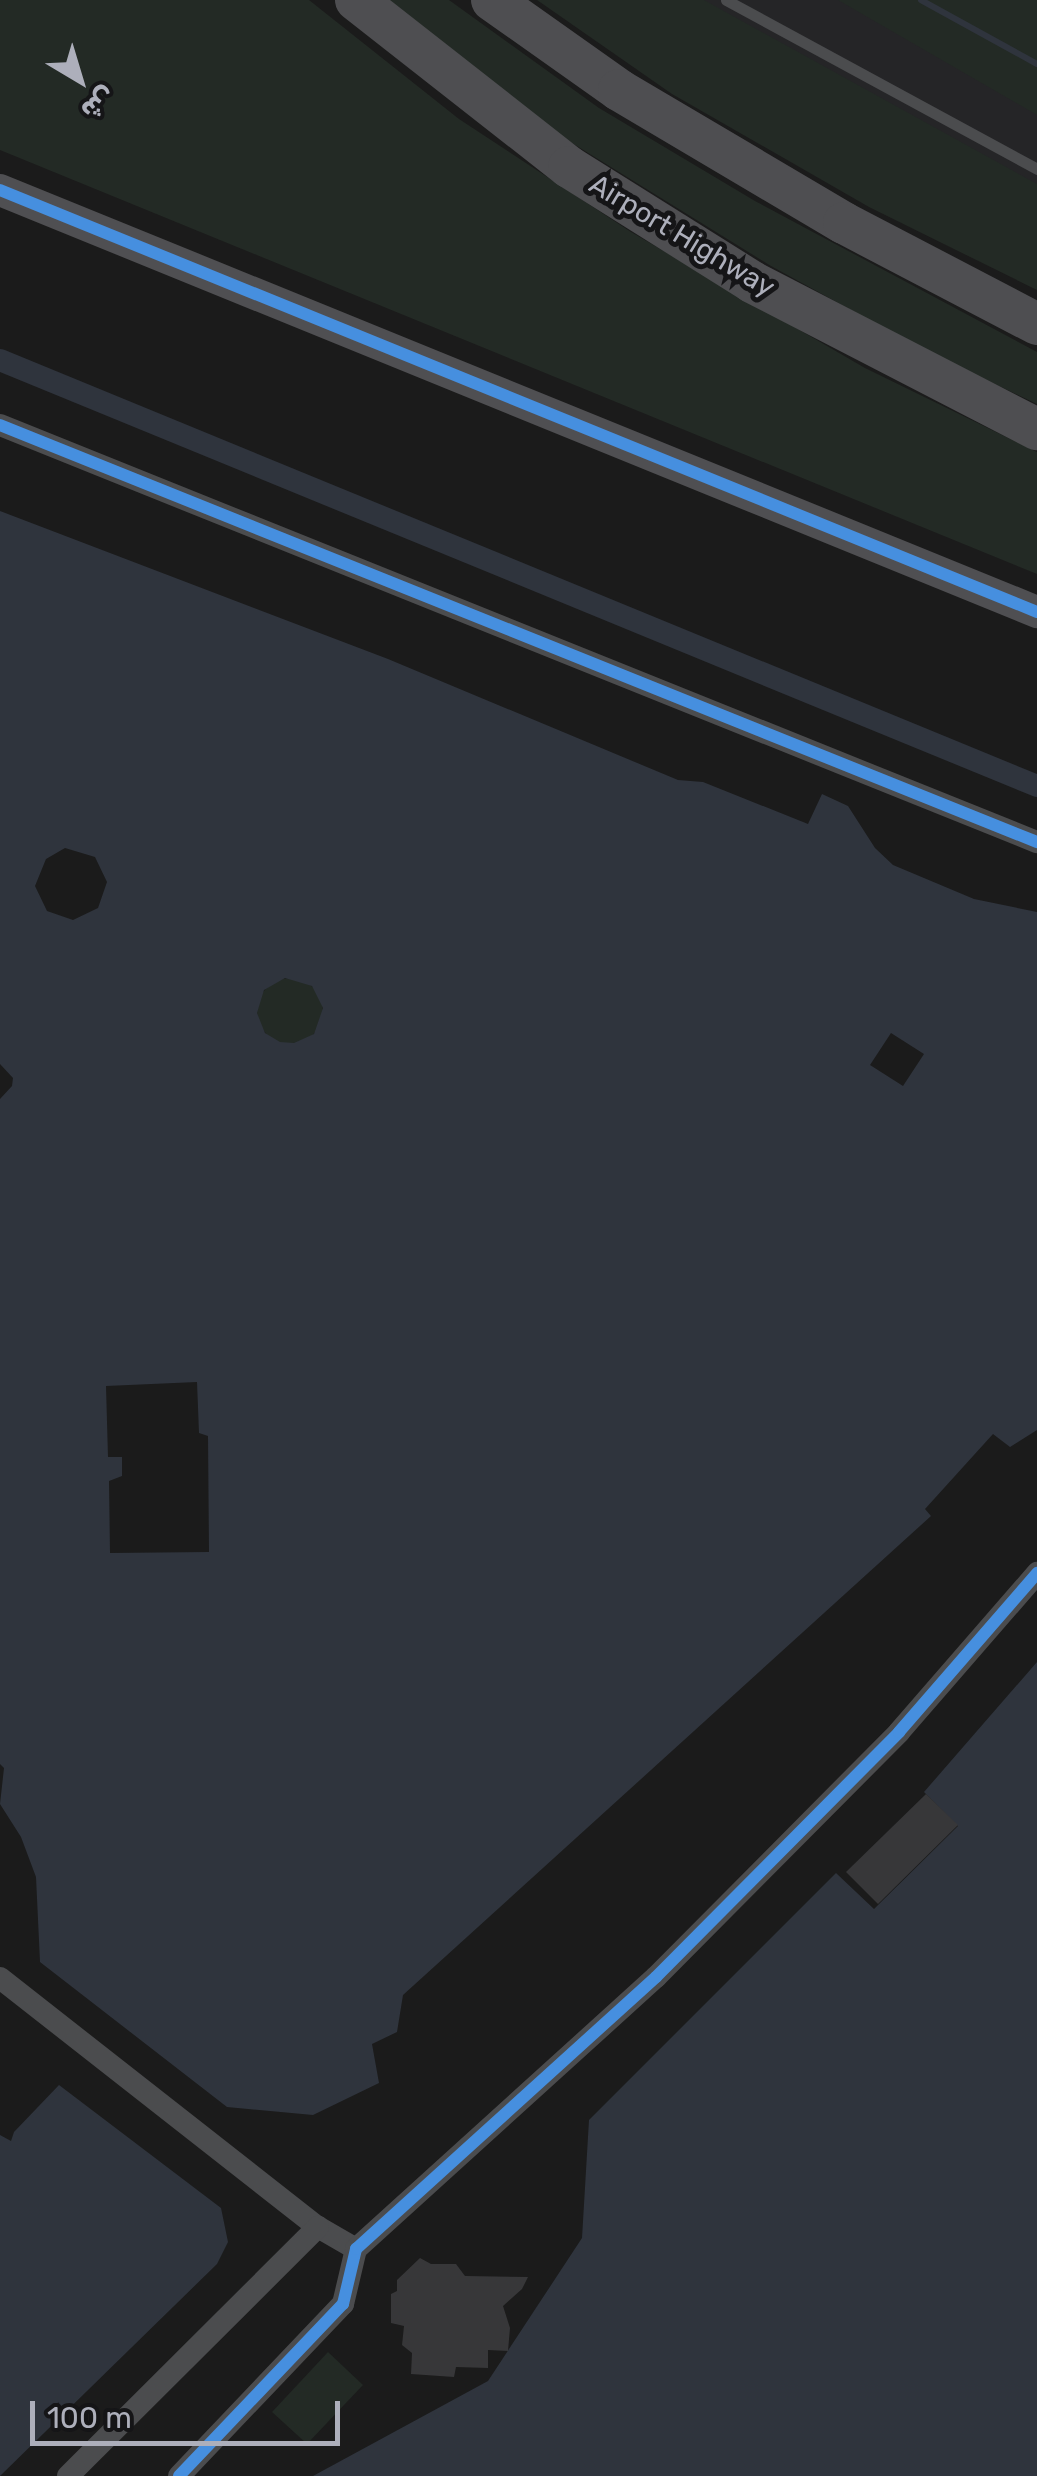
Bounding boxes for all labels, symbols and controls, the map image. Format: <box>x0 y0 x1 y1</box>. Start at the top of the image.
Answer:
north arrow <box>30 30 130 130</box>
text: ش <box>75 80 123 128</box>
street label: Airport Highway <box>583 167 781 305</box>
scale bar <box>35 2381 345 2443</box>
text: 100 m <box>47 2400 132 2436</box>

